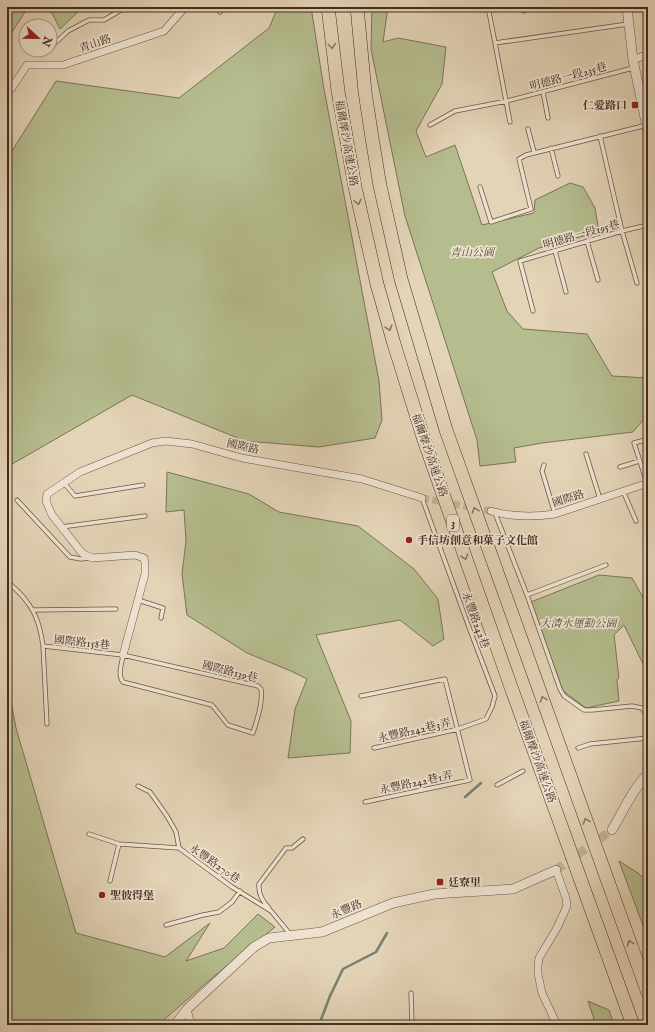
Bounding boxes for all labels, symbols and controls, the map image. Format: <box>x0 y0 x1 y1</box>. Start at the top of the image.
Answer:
north arrow <box>18 18 58 58</box>
street label: 青山路 <box>77 32 113 56</box>
text: N <box>38 33 55 49</box>
one-way arrow <box>328 43 337 49</box>
street label: 明德路一段235巷 <box>528 60 608 94</box>
street label: 福爾摩沙高速公路 <box>331 99 361 188</box>
place label: 仁愛路口 <box>583 99 627 113</box>
marker: 仁愛路口 <box>630 100 640 110</box>
one-way arrow <box>353 198 362 205</box>
street label: 明德路一段195巷 <box>541 217 621 253</box>
park label: 青山公園 <box>450 246 496 260</box>
one-way arrow <box>384 324 393 331</box>
street label: 福爾摩沙高速公路 <box>408 411 450 499</box>
street label: 國際路 <box>225 436 260 458</box>
street label: 國際路 <box>550 487 586 510</box>
one-way arrow <box>471 507 479 514</box>
road number: 3 <box>447 515 459 531</box>
place label: 手信坊創意和菓子文化館 <box>417 534 538 548</box>
marker: 手信坊創意和菓子文化館 <box>404 535 414 545</box>
one-way arrow <box>460 554 469 561</box>
street label: 永豐路242巷 <box>458 590 492 651</box>
park label: 大清水運動公園 <box>540 617 618 631</box>
street label: 國際路158巷 <box>53 633 111 653</box>
street label: 國際路139巷 <box>200 658 259 686</box>
one-way arrow <box>539 695 547 702</box>
street label: 永豐路242巷3弄 <box>376 716 452 746</box>
street label: 福爾摩沙高速公路 <box>515 718 559 805</box>
street label: 永豐路242巷1弄 <box>378 768 454 798</box>
one-way arrow <box>583 818 591 825</box>
street label: 永豐路270巷 <box>186 841 243 887</box>
place label: 廷寮里 <box>448 876 481 890</box>
marker: 廷寮里 <box>435 877 445 887</box>
place label: 聖彼得堡 <box>110 889 154 903</box>
marker: 聖彼得堡 <box>97 890 107 900</box>
street label: 永豐路 <box>328 897 364 923</box>
one-way arrow <box>626 940 635 947</box>

